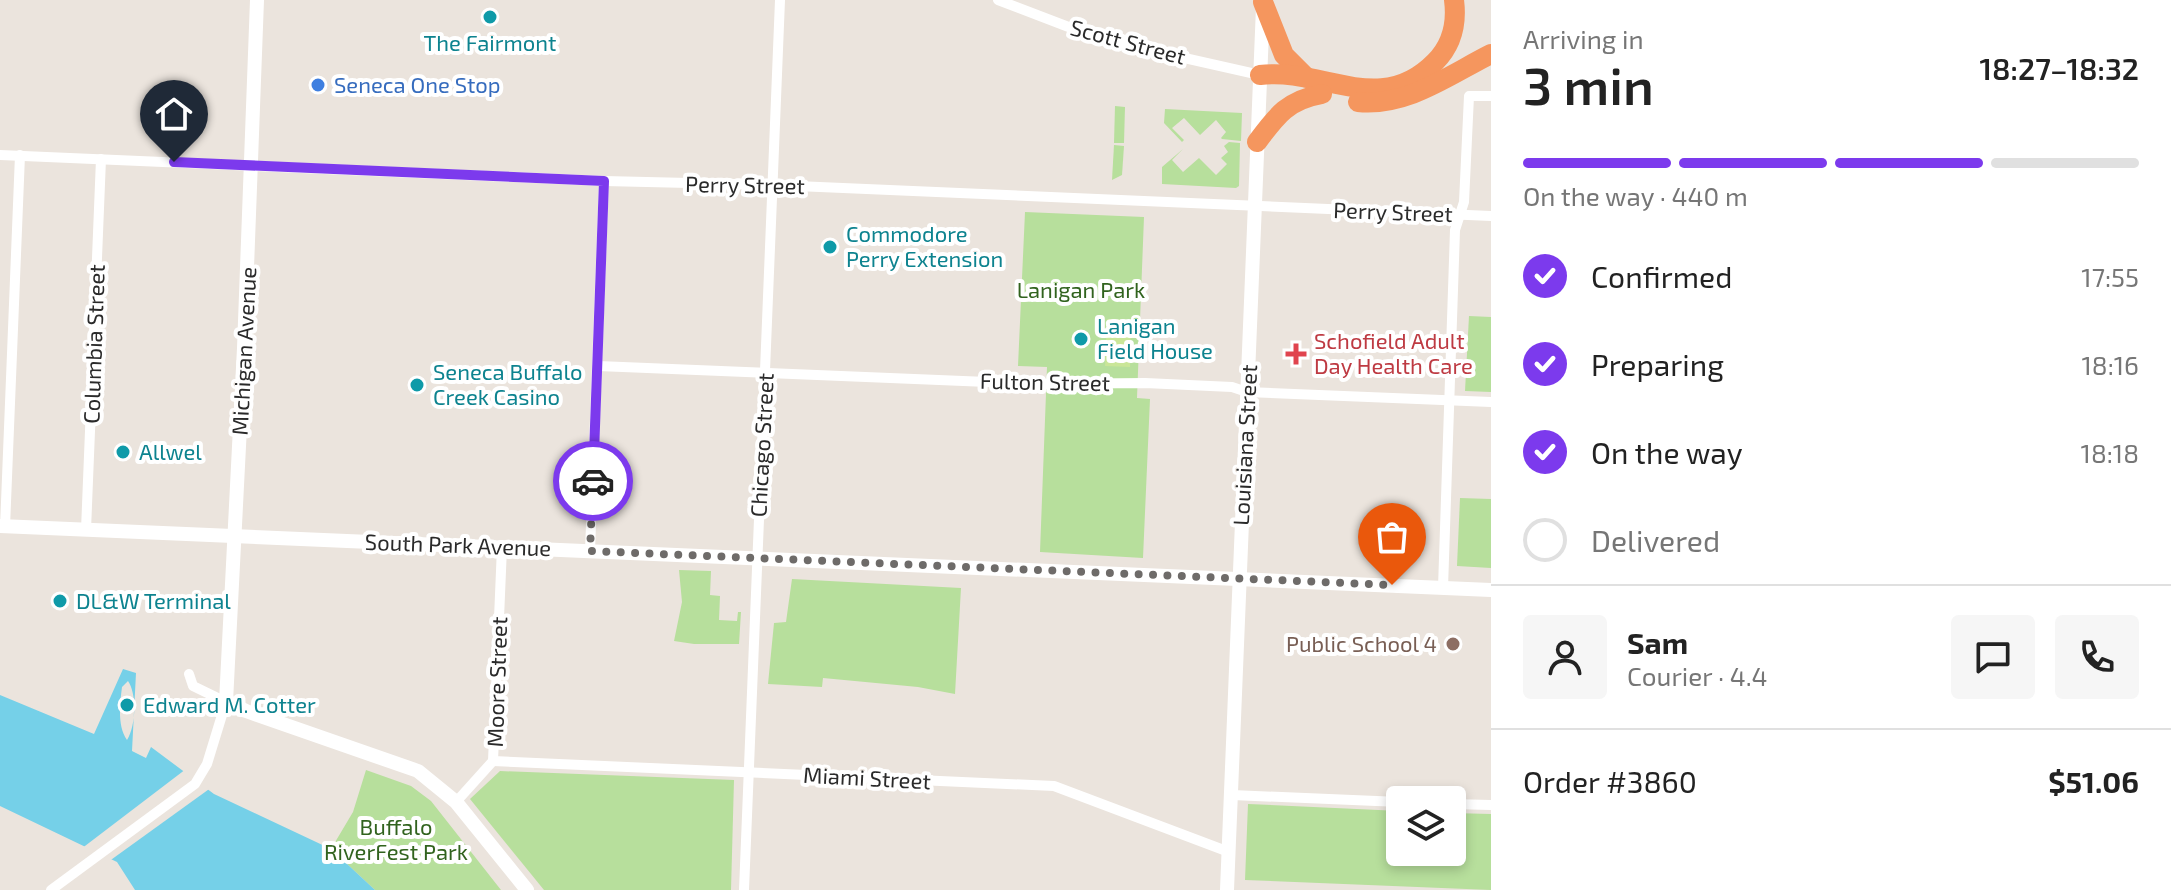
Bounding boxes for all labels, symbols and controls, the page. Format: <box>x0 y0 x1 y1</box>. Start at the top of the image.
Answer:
marker: The Fairmont <box>481 8 499 26</box>
street label: Scott Street <box>1068 13 1189 69</box>
text: Arriving in <box>1523 23 1644 54</box>
place label: The Fairmont <box>424 29 556 55</box>
text: 18:27–18:32 <box>1980 50 2139 86</box>
text: 3 min <box>1523 53 1654 115</box>
place label: Seneca One Stop <box>334 71 501 97</box>
marker: Seneca One Stop <box>309 76 327 94</box>
pin <box>140 80 208 162</box>
icon: home <box>152 92 196 136</box>
street label: Perry Street <box>685 170 805 198</box>
text: On the way · 440 m <box>1523 180 1748 211</box>
street label: Perry Street <box>1333 196 1453 226</box>
place label: Commodore Perry Extension <box>846 220 1003 271</box>
marker: Commodore Perry Extension <box>821 238 839 256</box>
icon: check <box>1523 254 1567 298</box>
text: Confirmed <box>1591 258 1732 294</box>
text: 17:55 <box>2081 261 2139 292</box>
street label: Columbia Street <box>77 264 109 424</box>
street label: Michigan Avenue <box>226 266 260 436</box>
park label: Lanigan Park <box>1017 276 1145 302</box>
place label: Lanigan Field House <box>1097 312 1213 363</box>
place label: Schofield Adult Day Health Care <box>1314 327 1473 378</box>
marker: Lanigan Field House <box>1072 330 1090 348</box>
icon: check <box>1523 342 1567 386</box>
marker: Schofield Adult Day Health Care <box>1285 343 1307 365</box>
text: Preparing <box>1591 346 1724 382</box>
text: 18:16 <box>2082 349 2139 380</box>
place label: Seneca Buffalo Creek Casino <box>433 358 582 409</box>
street label: Louisiana Street <box>1227 364 1261 526</box>
street label: Fulton Street <box>980 367 1110 395</box>
street label: Chicago Street <box>744 372 778 518</box>
marker: Seneca Buffalo Creek Casino <box>408 376 426 394</box>
icon: check <box>1523 430 1567 474</box>
text: On the way <box>1591 434 1743 470</box>
text: 18:18 <box>2081 437 2139 468</box>
place label: Allwel <box>139 438 202 464</box>
courier <box>553 441 633 521</box>
marker: Allwel <box>114 443 132 461</box>
icon: car <box>571 459 615 503</box>
pin <box>1358 503 1426 585</box>
icon: bag <box>1370 515 1414 559</box>
text: Delivered <box>1591 522 1720 558</box>
street label: South Park Avenue <box>364 528 552 560</box>
place label: DL&W Terminal <box>76 587 231 613</box>
marker: DL&W Terminal <box>51 592 69 610</box>
button: person <box>1523 615 1607 699</box>
button: chat <box>1951 615 2035 699</box>
button: phone <box>2055 615 2139 699</box>
street label: Moore Street <box>481 616 511 748</box>
text: Sam <box>1627 624 1688 660</box>
place label: Public School 4 <box>1286 630 1437 656</box>
marker: Public School 4 <box>1444 635 1462 653</box>
text: Courier · 4.4 <box>1627 660 1768 691</box>
place label: Edward M. Cotter <box>143 691 316 717</box>
marker: Edward M. Cotter <box>118 696 136 714</box>
street label: Miami Street <box>803 761 931 793</box>
text: Order #3860 <box>1523 763 1697 799</box>
text: $51.06 <box>2048 763 2139 799</box>
map controls <box>1386 786 1466 866</box>
button: layers <box>1386 786 1466 866</box>
park label: Buffalo RiverFest Park <box>324 813 468 864</box>

